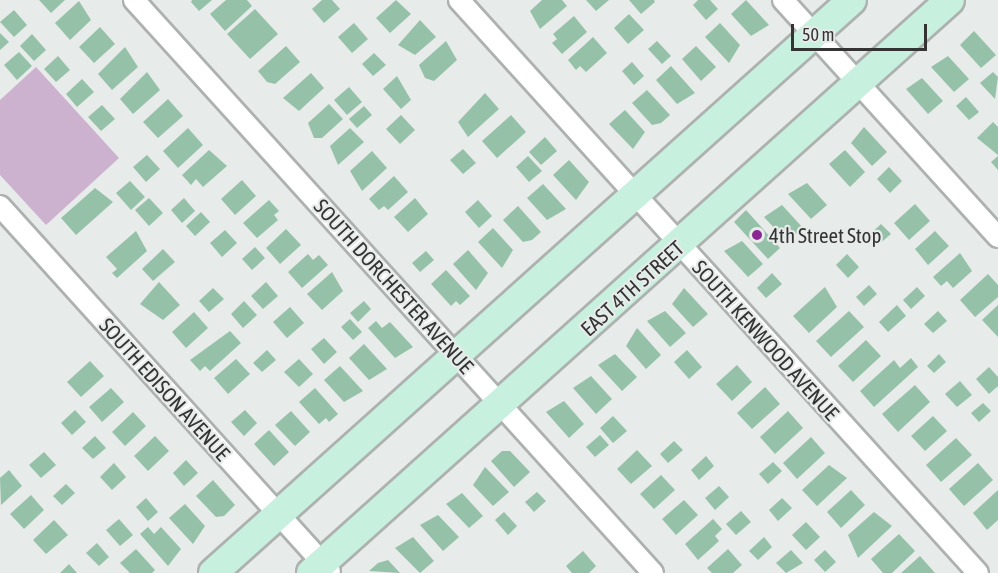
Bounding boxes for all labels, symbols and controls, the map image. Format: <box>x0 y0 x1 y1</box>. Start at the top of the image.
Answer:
scale bar <box>794 12 930 50</box>
text: 50 m <box>802 24 834 45</box>
street label: SOUTH DORCHESTER AVENUE <box>309 194 479 378</box>
place label: 4th Street Stop <box>769 222 881 248</box>
marker: 4th Street Stop <box>750 228 764 242</box>
street label: EAST 4TH STREET <box>575 235 689 341</box>
street label: SOUTH KENWOOD AVENUE <box>688 255 844 425</box>
street label: SOUTH EDISON AVENUE <box>94 313 236 465</box>

